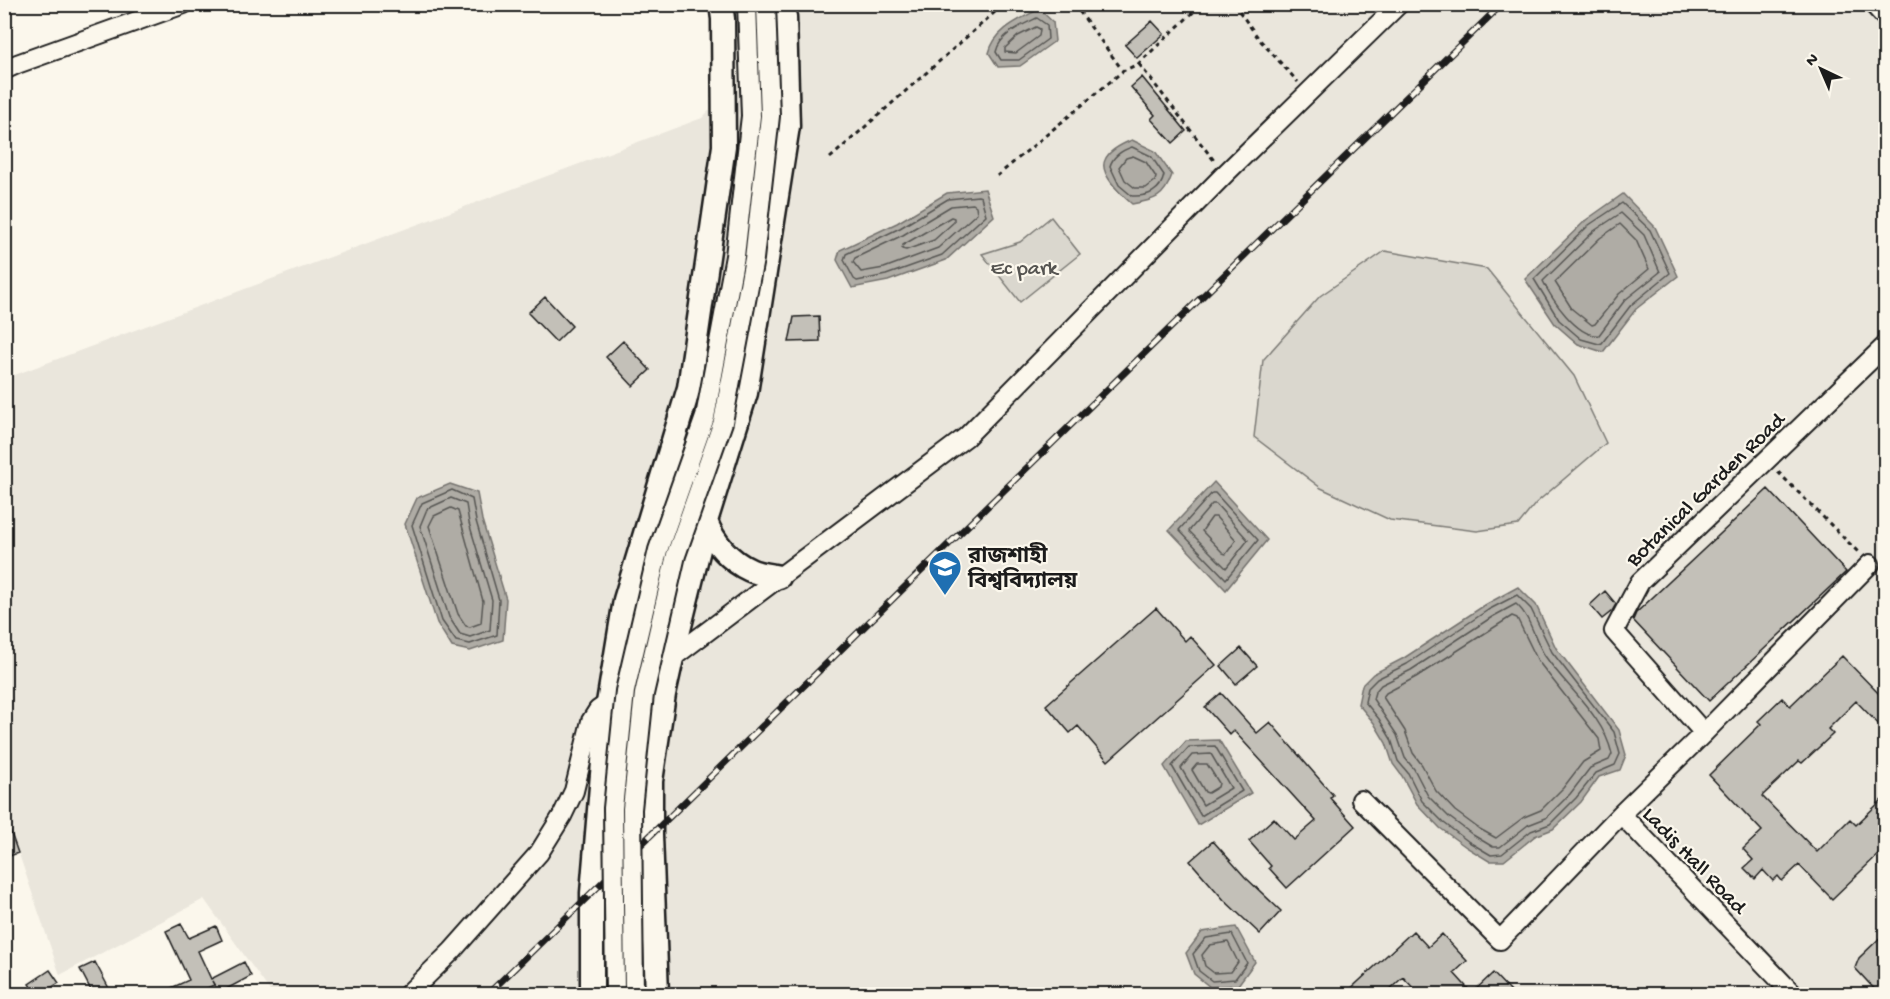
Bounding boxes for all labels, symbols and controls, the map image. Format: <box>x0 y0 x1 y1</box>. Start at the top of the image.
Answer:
north arrow <box>1791 39 1851 99</box>
text: N <box>1803 50 1824 71</box>
park label: Ec park <box>990 257 1060 283</box>
street label: Botanical Garden Road <box>1621 407 1793 574</box>
place label: রাজশাহী বিশ্ববিদ্যালয় <box>967 542 1078 596</box>
school or university icon: রাজশাহী বিশ্ববিদ্যালয় <box>927 549 963 596</box>
street label: Ladis Hall Road <box>1636 803 1752 922</box>

